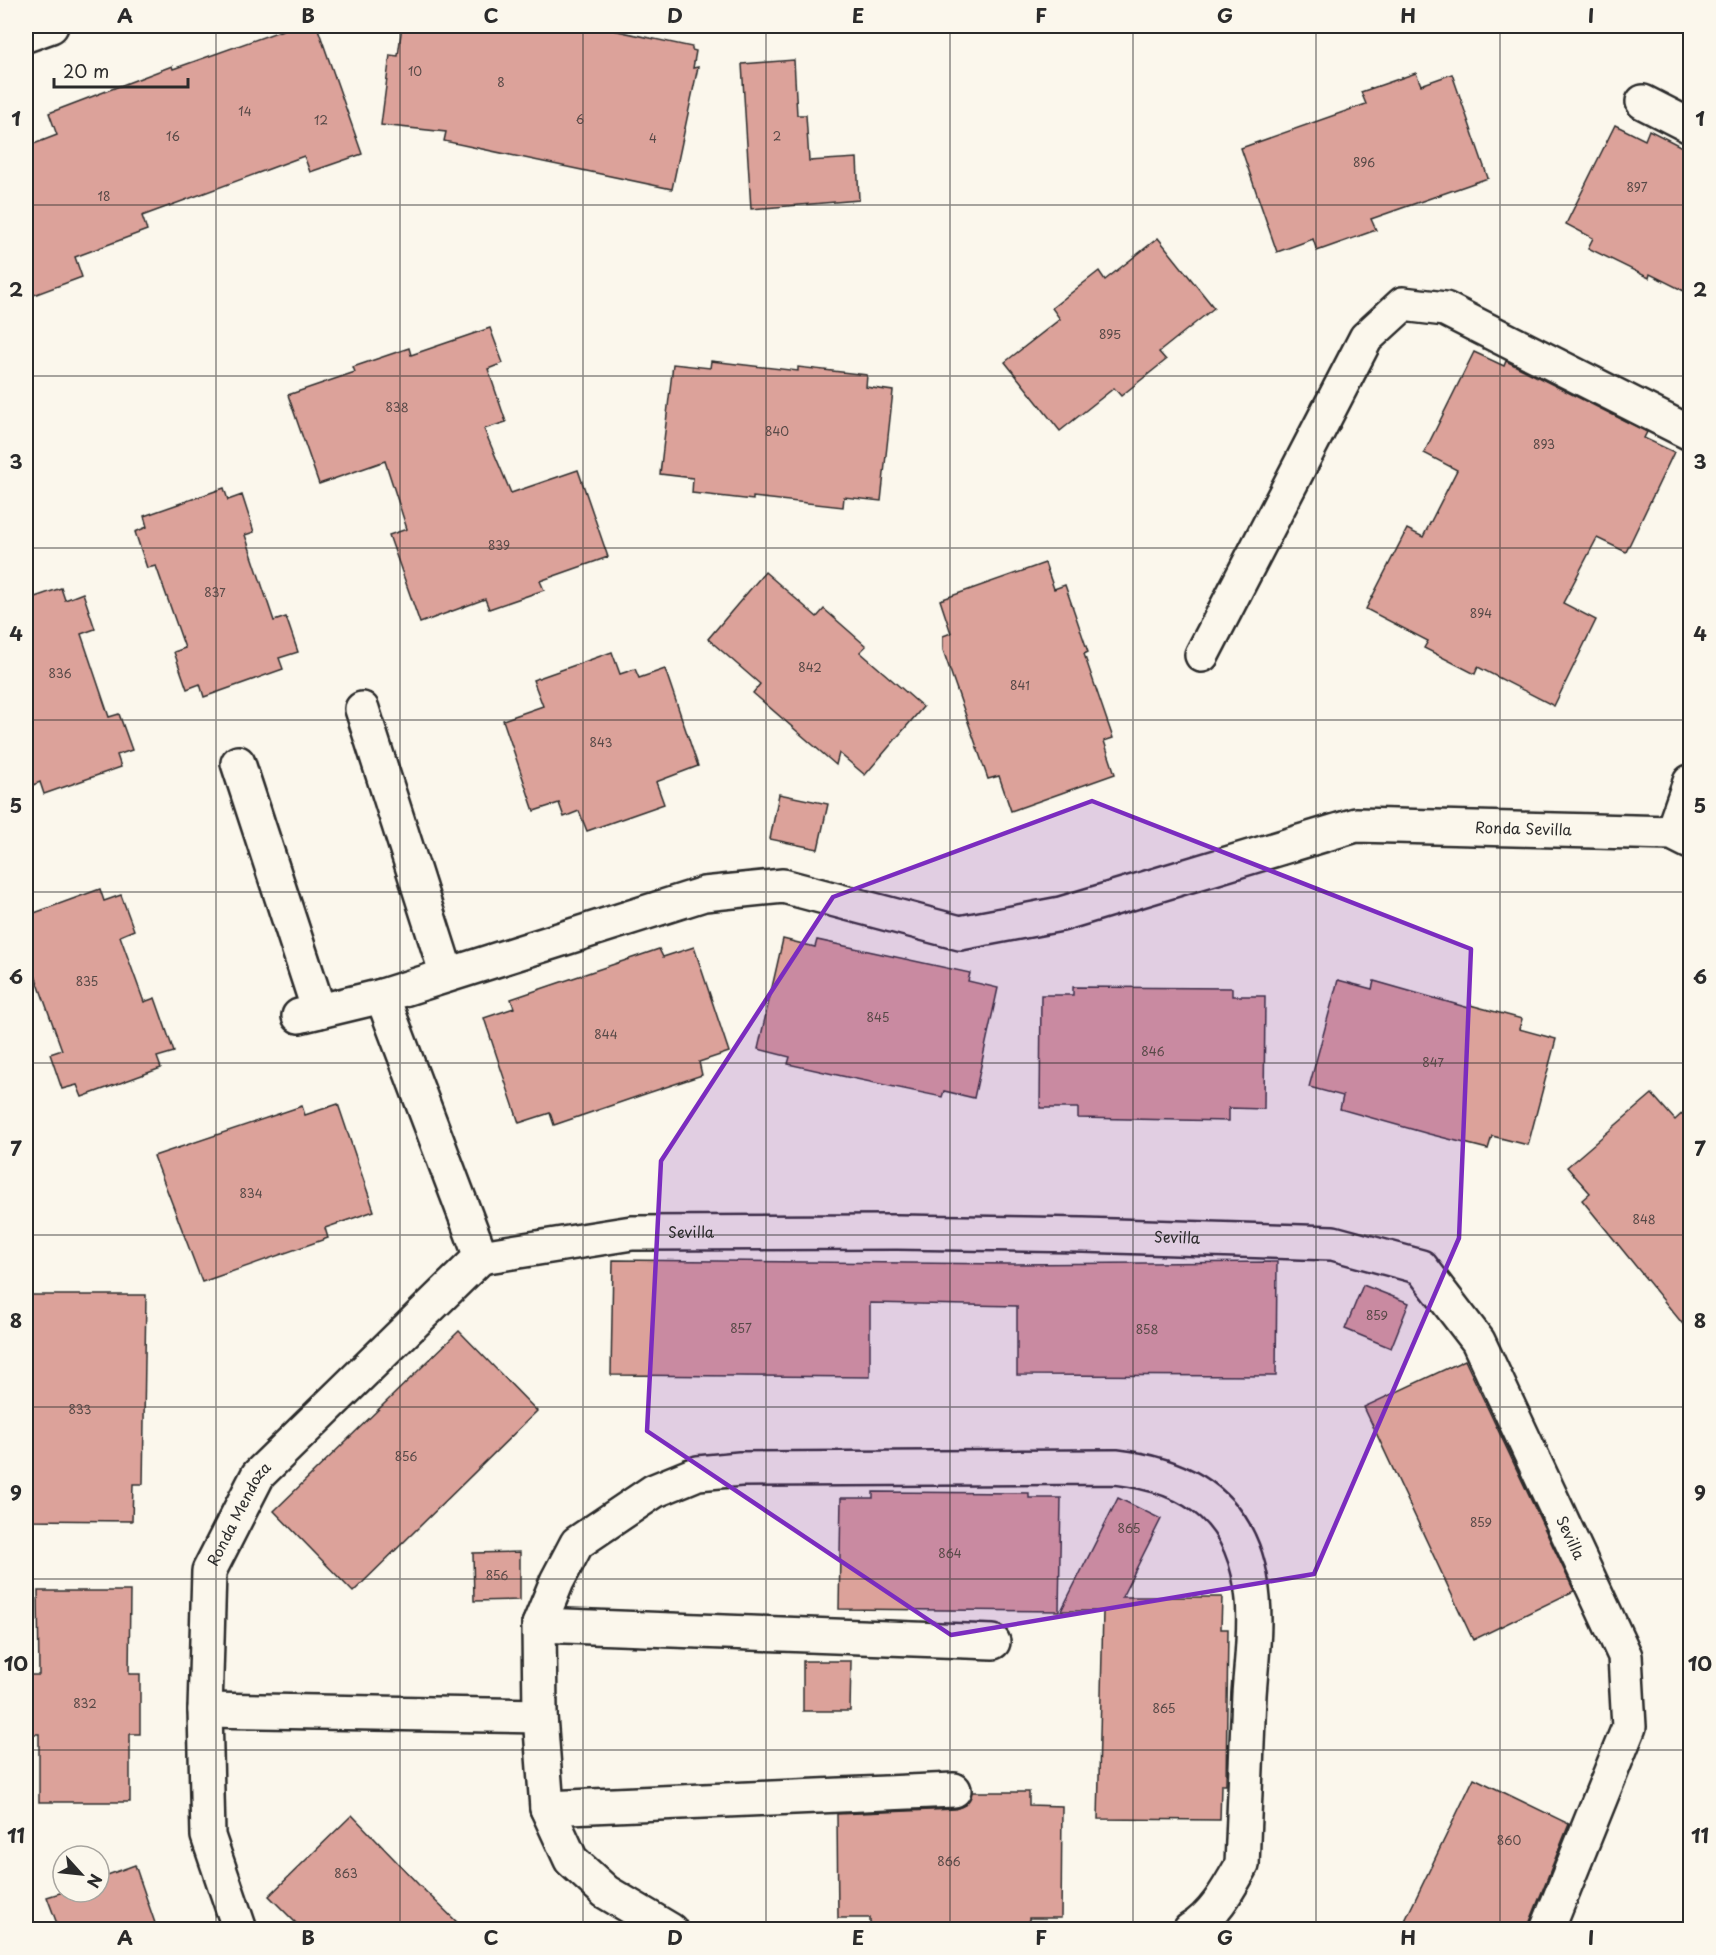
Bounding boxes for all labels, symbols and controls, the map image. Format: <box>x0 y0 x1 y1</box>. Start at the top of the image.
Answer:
text: A <box>117 0 133 30</box>
text: B <box>301 0 315 30</box>
text: C <box>483 0 499 30</box>
text: D <box>667 0 683 30</box>
text: E <box>852 0 864 30</box>
text: F <box>1035 0 1047 30</box>
text: G <box>1217 0 1233 30</box>
text: H <box>1400 0 1416 30</box>
text: I <box>1588 0 1594 30</box>
scale bar <box>54 51 188 89</box>
text: 20 m <box>63 57 109 84</box>
house number: 10 <box>408 62 422 80</box>
house number: 8 <box>497 73 505 91</box>
house number: 14 <box>238 102 252 120</box>
text: 1 <box>11 103 21 133</box>
text: 1 <box>1695 103 1705 133</box>
house number: 6 <box>576 110 584 128</box>
house number: 12 <box>314 111 328 129</box>
house number: 16 <box>166 127 180 145</box>
house number: 2 <box>773 127 781 145</box>
house number: 4 <box>649 129 657 147</box>
house number: 896 <box>1353 153 1375 171</box>
house number: 897 <box>1626 178 1648 196</box>
house number: 18 <box>98 187 110 205</box>
text: 2 <box>9 274 23 304</box>
text: 2 <box>1693 274 1707 304</box>
house number: 895 <box>1099 325 1121 343</box>
house number: 838 <box>385 398 409 416</box>
house number: 840 <box>765 422 789 440</box>
house number: 893 <box>1533 435 1555 453</box>
text: 3 <box>9 446 23 476</box>
text: 3 <box>1693 446 1707 476</box>
house number: 839 <box>488 536 510 554</box>
house number: 837 <box>204 583 226 601</box>
house number: 894 <box>1470 604 1492 622</box>
text: 4 <box>9 618 23 648</box>
text: 4 <box>1693 618 1707 648</box>
house number: 842 <box>798 658 822 676</box>
house number: 836 <box>48 664 72 682</box>
house number: 841 <box>1010 676 1030 694</box>
house number: 843 <box>589 733 613 751</box>
text: 5 <box>10 790 22 820</box>
text: 5 <box>1694 790 1706 820</box>
street label: Ronda Sevilla <box>1475 815 1573 840</box>
text: 6 <box>9 961 23 991</box>
text: 6 <box>1693 961 1707 991</box>
house number: 835 <box>76 972 98 990</box>
house number: 845 <box>867 1008 889 1026</box>
house number: 844 <box>594 1025 618 1043</box>
house number: 846 <box>1141 1042 1165 1060</box>
house number: 847 <box>1422 1053 1444 1071</box>
text: 7 <box>10 1133 22 1163</box>
text: 7 <box>1694 1133 1706 1163</box>
house number: 834 <box>239 1184 263 1202</box>
house number: 848 <box>1632 1210 1656 1228</box>
street label: Sevilla <box>668 1220 715 1243</box>
street label: Sevilla <box>1154 1224 1201 1249</box>
text: 8 <box>10 1305 22 1335</box>
text: 8 <box>1694 1305 1706 1335</box>
house number: 859 <box>1366 1306 1388 1324</box>
house number: 857 <box>730 1319 752 1337</box>
house number: 858 <box>1136 1320 1158 1338</box>
house number: 833 <box>68 1400 92 1418</box>
house number: 856 <box>395 1447 417 1465</box>
street label: Ronda Mendoza <box>201 1455 276 1569</box>
text: 9 <box>10 1477 22 1507</box>
text: 9 <box>1694 1477 1706 1507</box>
street label: Sevilla <box>1551 1512 1592 1564</box>
house number: 859 <box>1470 1513 1492 1531</box>
house number: 865 <box>1117 1519 1141 1537</box>
house number: 864 <box>938 1544 962 1562</box>
house number: 856 <box>486 1566 508 1584</box>
text: 10 <box>4 1648 28 1678</box>
text: 10 <box>1688 1648 1712 1678</box>
house number: 832 <box>73 1694 97 1712</box>
house number: 865 <box>1152 1699 1176 1717</box>
text: 11 <box>7 1820 25 1850</box>
text: 11 <box>1691 1820 1709 1850</box>
house number: 860 <box>1497 1831 1521 1849</box>
north arrow <box>51 1844 111 1904</box>
house number: 866 <box>937 1852 961 1870</box>
house number: 863 <box>334 1864 358 1882</box>
text: N <box>82 1870 109 1892</box>
text: A <box>117 1922 133 1952</box>
text: B <box>301 1922 315 1952</box>
text: C <box>483 1922 499 1952</box>
text: D <box>667 1922 683 1952</box>
text: E <box>852 1922 864 1952</box>
text: F <box>1035 1922 1047 1952</box>
text: G <box>1217 1922 1233 1952</box>
text: H <box>1400 1922 1416 1952</box>
text: I <box>1588 1922 1594 1952</box>

